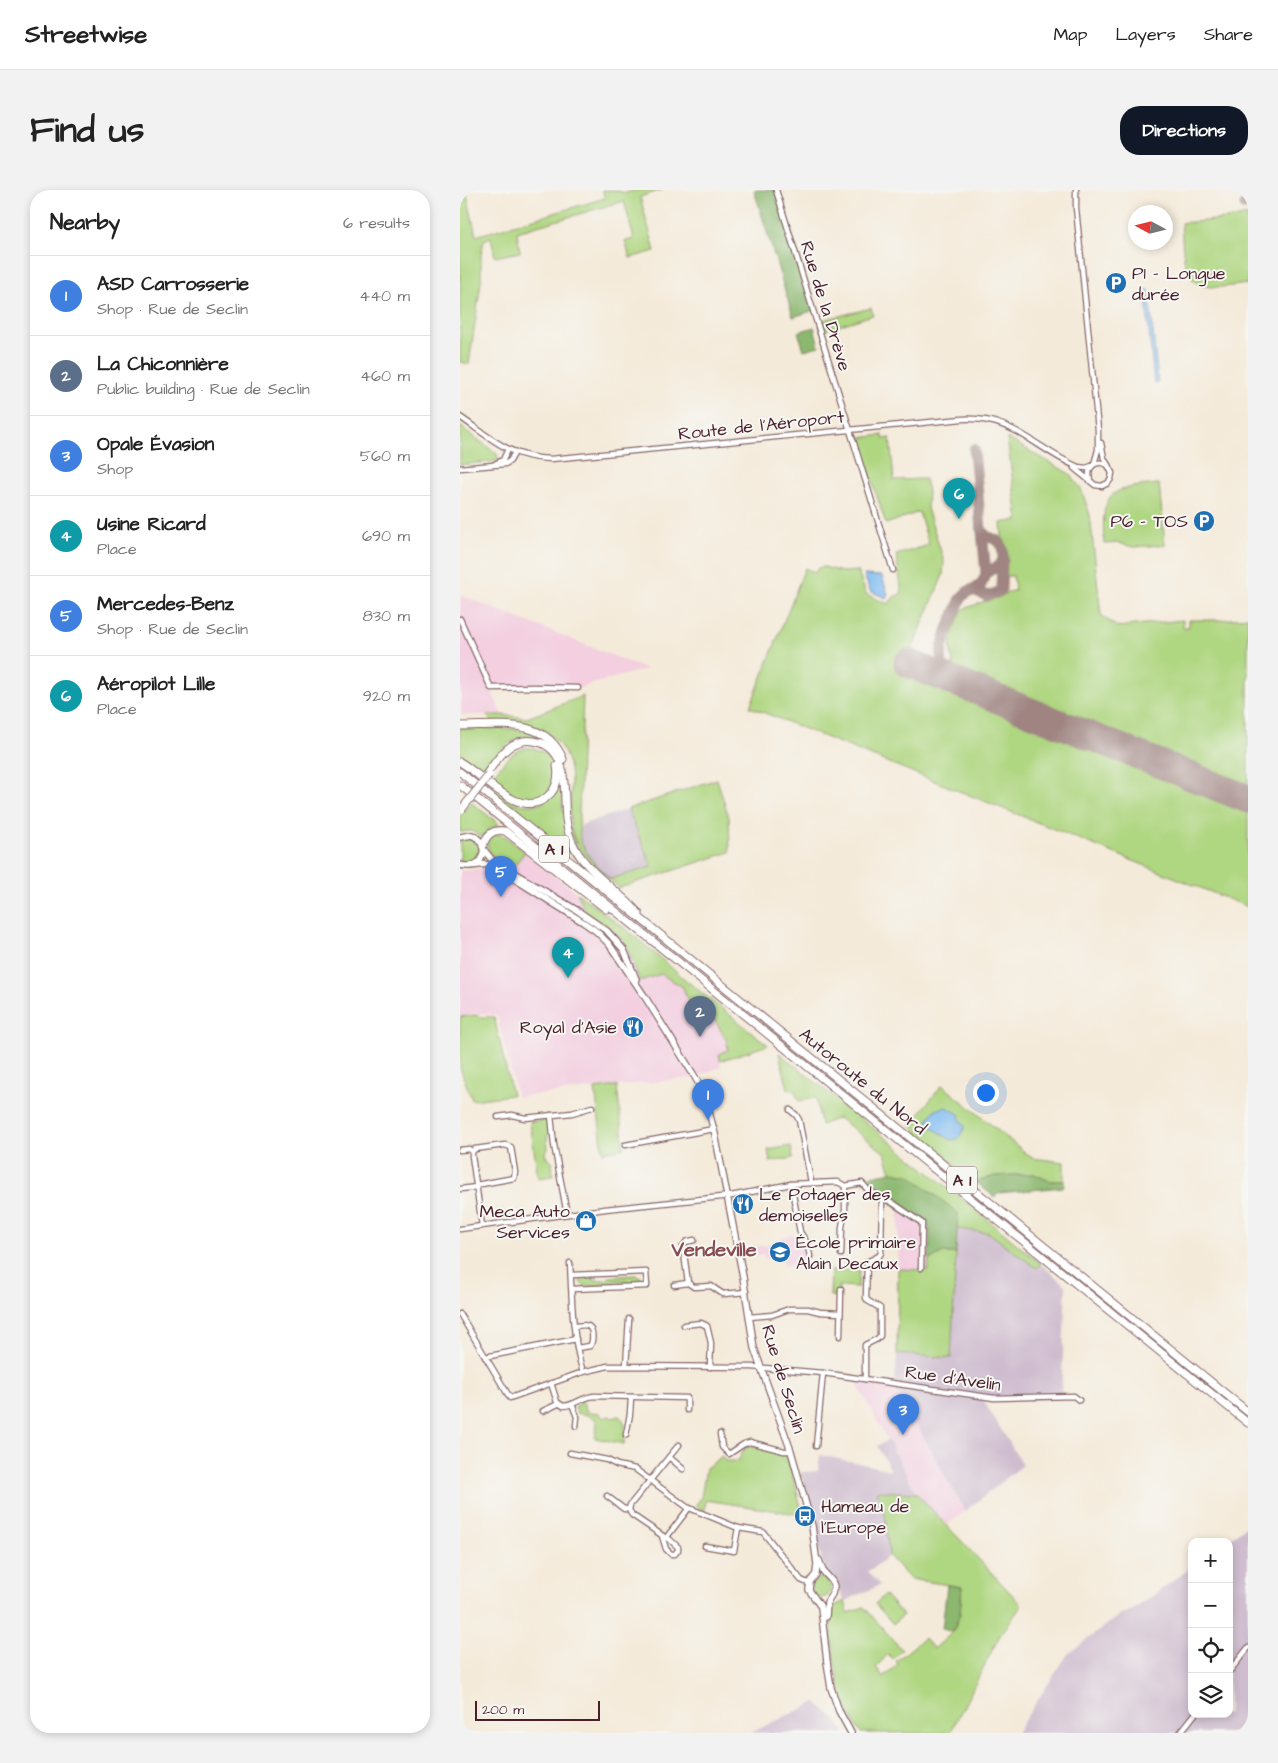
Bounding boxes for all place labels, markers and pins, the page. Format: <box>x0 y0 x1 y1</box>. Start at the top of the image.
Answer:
place label: P1 - Longue durée <box>1132 261 1226 307</box>
parking icon: P1 - Longue durée <box>1104 271 1128 295</box>
pin: 6 <box>943 478 975 519</box>
place label: P6 - TOS <box>1110 509 1188 534</box>
parking icon: P6 - TOS <box>1192 509 1216 533</box>
pin: 5 <box>485 856 517 897</box>
pin: 4 <box>552 937 584 978</box>
pin: 2 <box>684 996 716 1037</box>
place label: Royal d'Asie <box>520 1015 617 1041</box>
restaurant icon: Royal d'Asie <box>621 1015 645 1039</box>
pin: 1 <box>692 1079 724 1120</box>
place label: Le Potager des demoiselles <box>759 1182 891 1228</box>
restaurant icon: Le Potager des demoiselles <box>731 1192 755 1216</box>
place label: Meca Auto Services <box>480 1199 570 1245</box>
shop icon: Meca Auto Services <box>574 1209 598 1233</box>
place label: École primaire Alain Decaux <box>796 1230 916 1276</box>
school or university icon: École primaire Alain Decaux <box>768 1240 792 1264</box>
pin: 3 <box>887 1394 919 1435</box>
place label: Hameau de l'Europe <box>821 1494 910 1540</box>
bus stop icon: Hameau de l'Europe <box>793 1504 817 1528</box>

